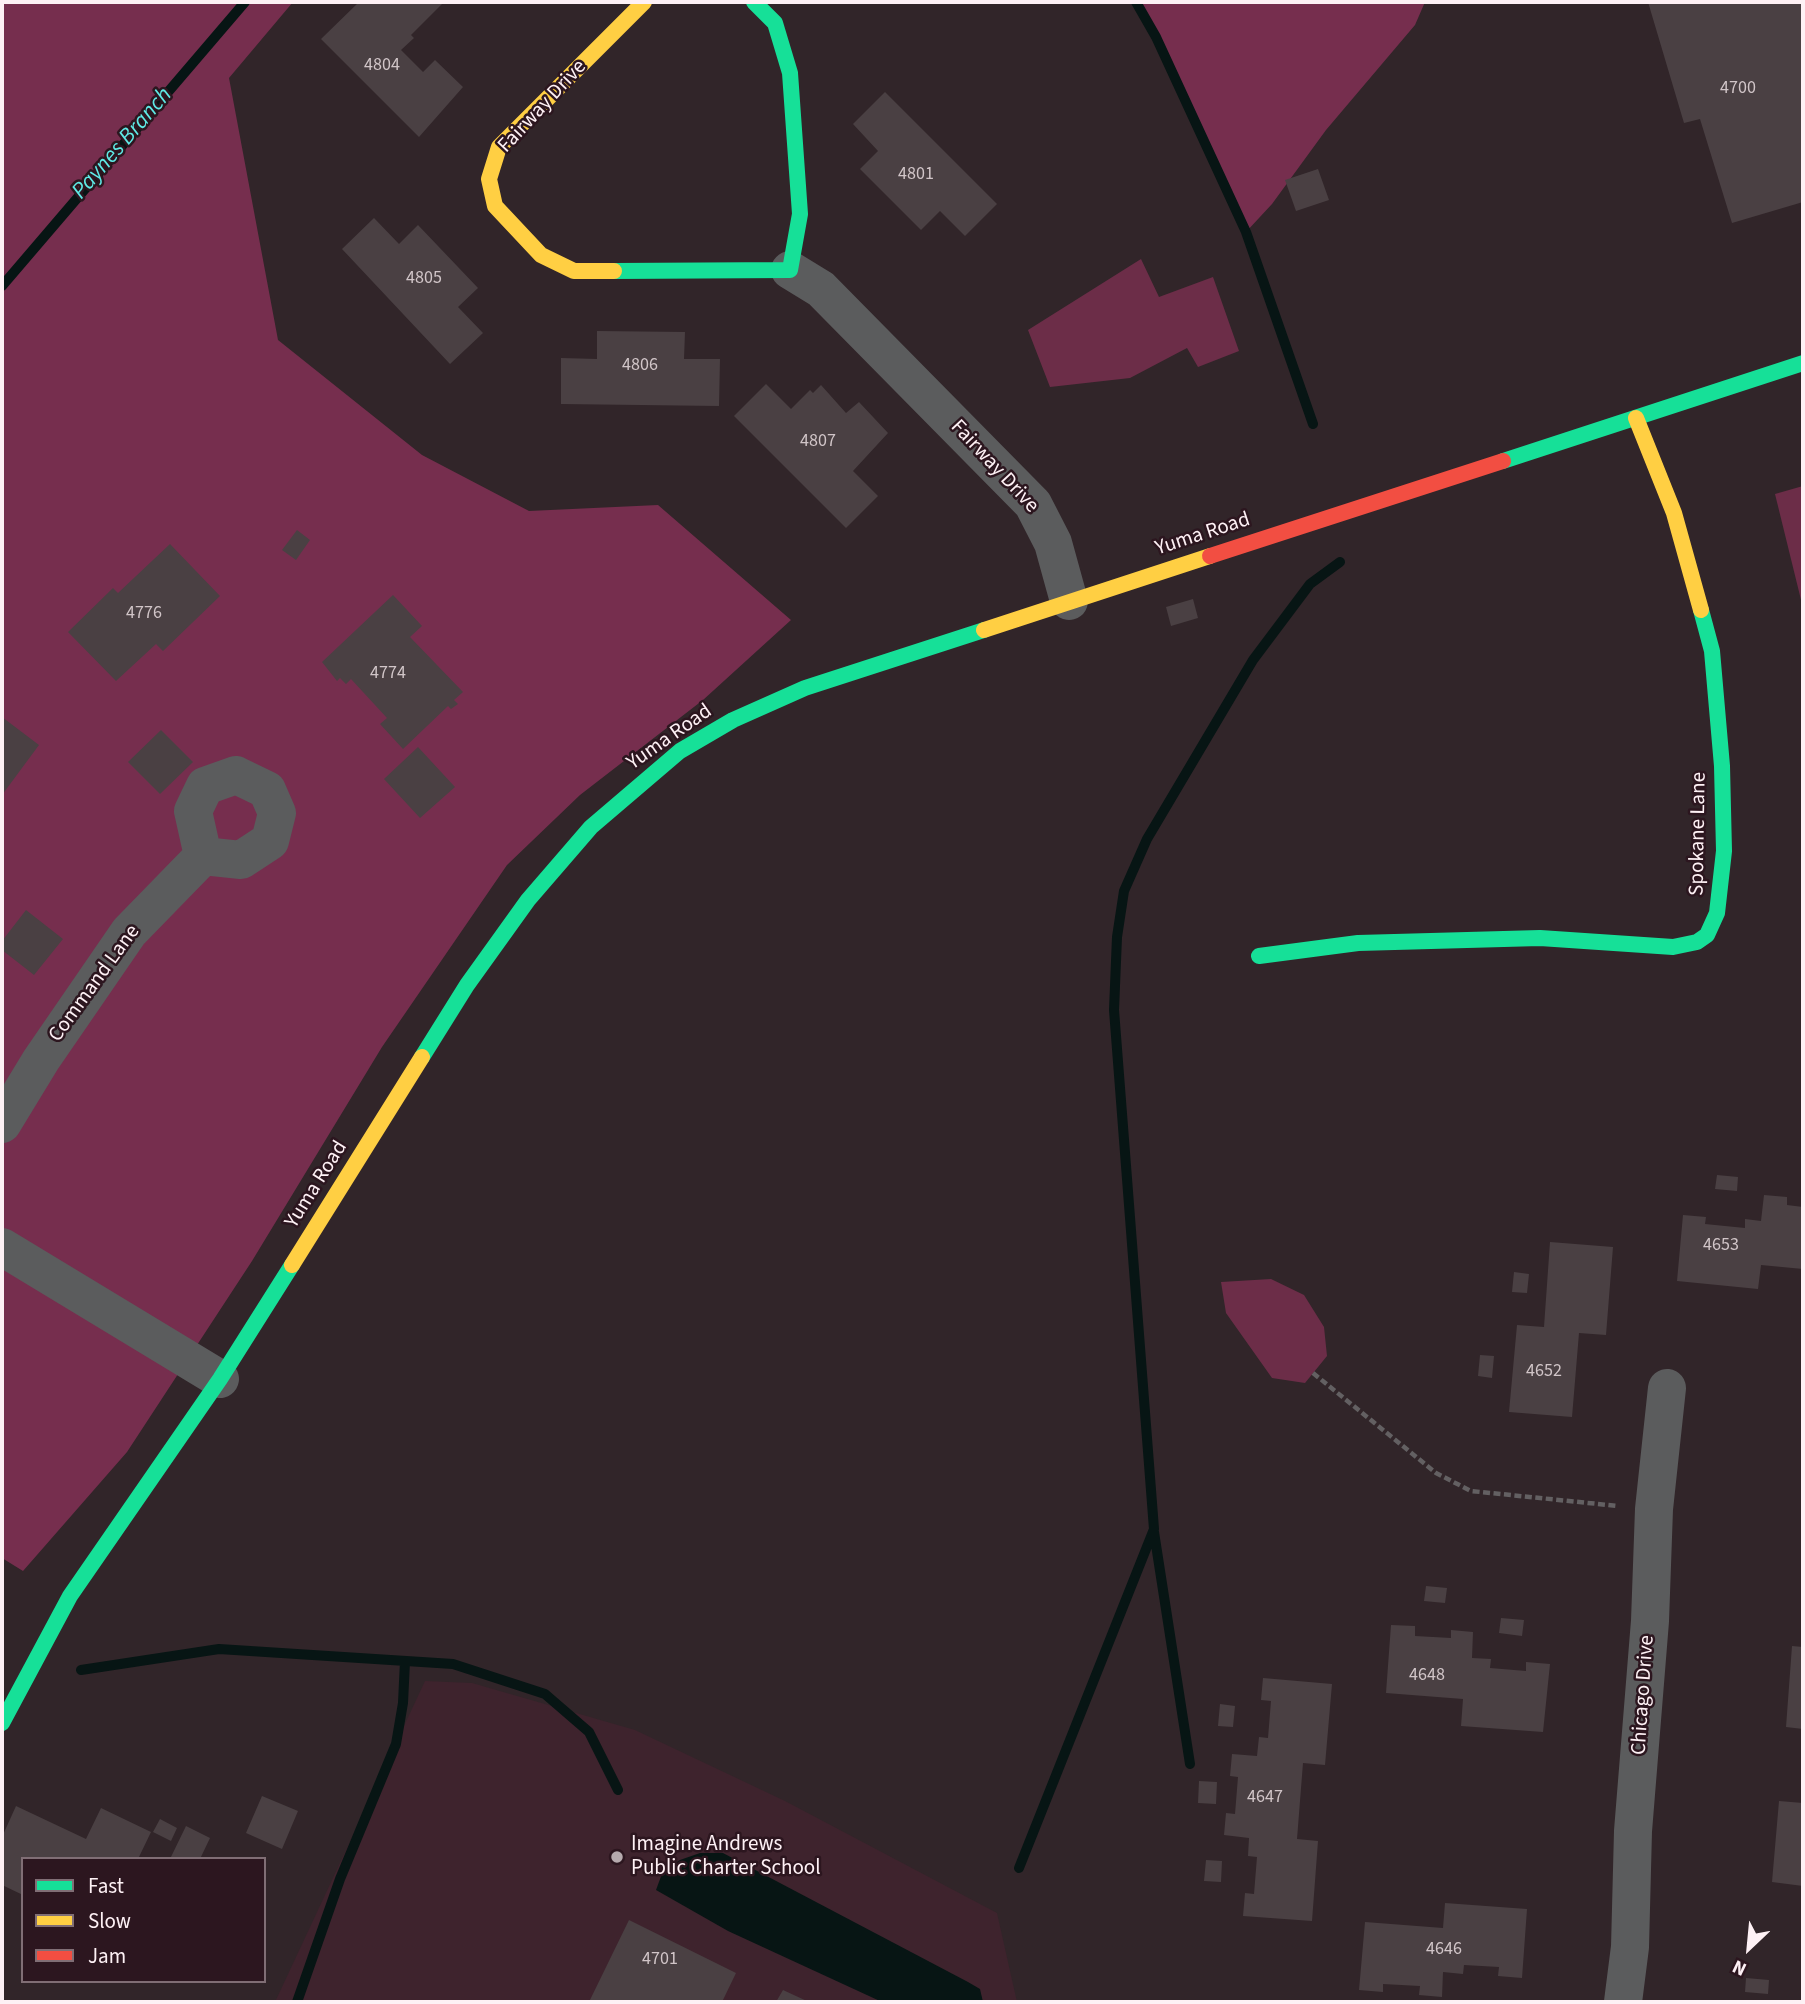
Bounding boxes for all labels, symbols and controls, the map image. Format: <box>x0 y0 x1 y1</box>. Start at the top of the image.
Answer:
house number: 4804 <box>364 55 400 77</box>
street label: Fairway Drive <box>494 55 592 159</box>
house number: 4700 <box>1720 78 1756 100</box>
water label: Paynes Branch <box>67 82 179 206</box>
house number: 4801 <box>898 164 934 186</box>
house number: 4805 <box>406 268 442 290</box>
house number: 4806 <box>622 355 658 377</box>
street label: Fairway Drive <box>945 415 1043 519</box>
house number: 4807 <box>800 431 836 453</box>
street label: Yuma Road <box>1153 508 1253 562</box>
house number: 4776 <box>126 603 162 625</box>
house number: 4774 <box>370 663 406 685</box>
street label: Yuma Road <box>623 700 717 776</box>
street label: Spokane Lane <box>1685 772 1713 896</box>
street label: Command Lane <box>44 920 146 1048</box>
street label: Yuma Road <box>280 1137 354 1233</box>
house number: 4653 <box>1703 1235 1739 1257</box>
house number: 4652 <box>1526 1361 1562 1383</box>
street label: Chicago Drive <box>1627 1634 1661 1756</box>
house number: 4648 <box>1409 1665 1445 1687</box>
house number: 4647 <box>1247 1787 1283 1809</box>
place label: Imagine Andrews Public Charter School <box>631 1832 821 1882</box>
marker: Imagine Andrews Public Charter School <box>609 1849 625 1865</box>
legend <box>21 1857 266 1983</box>
text: Fast <box>88 1871 124 1901</box>
text: Slow <box>88 1906 131 1936</box>
north arrow <box>1714 1913 1784 1983</box>
house number: 4646 <box>1426 1939 1462 1961</box>
text: Jam <box>88 1941 126 1971</box>
house number: 4701 <box>642 1949 678 1971</box>
text: N <box>1728 1952 1751 1982</box>

